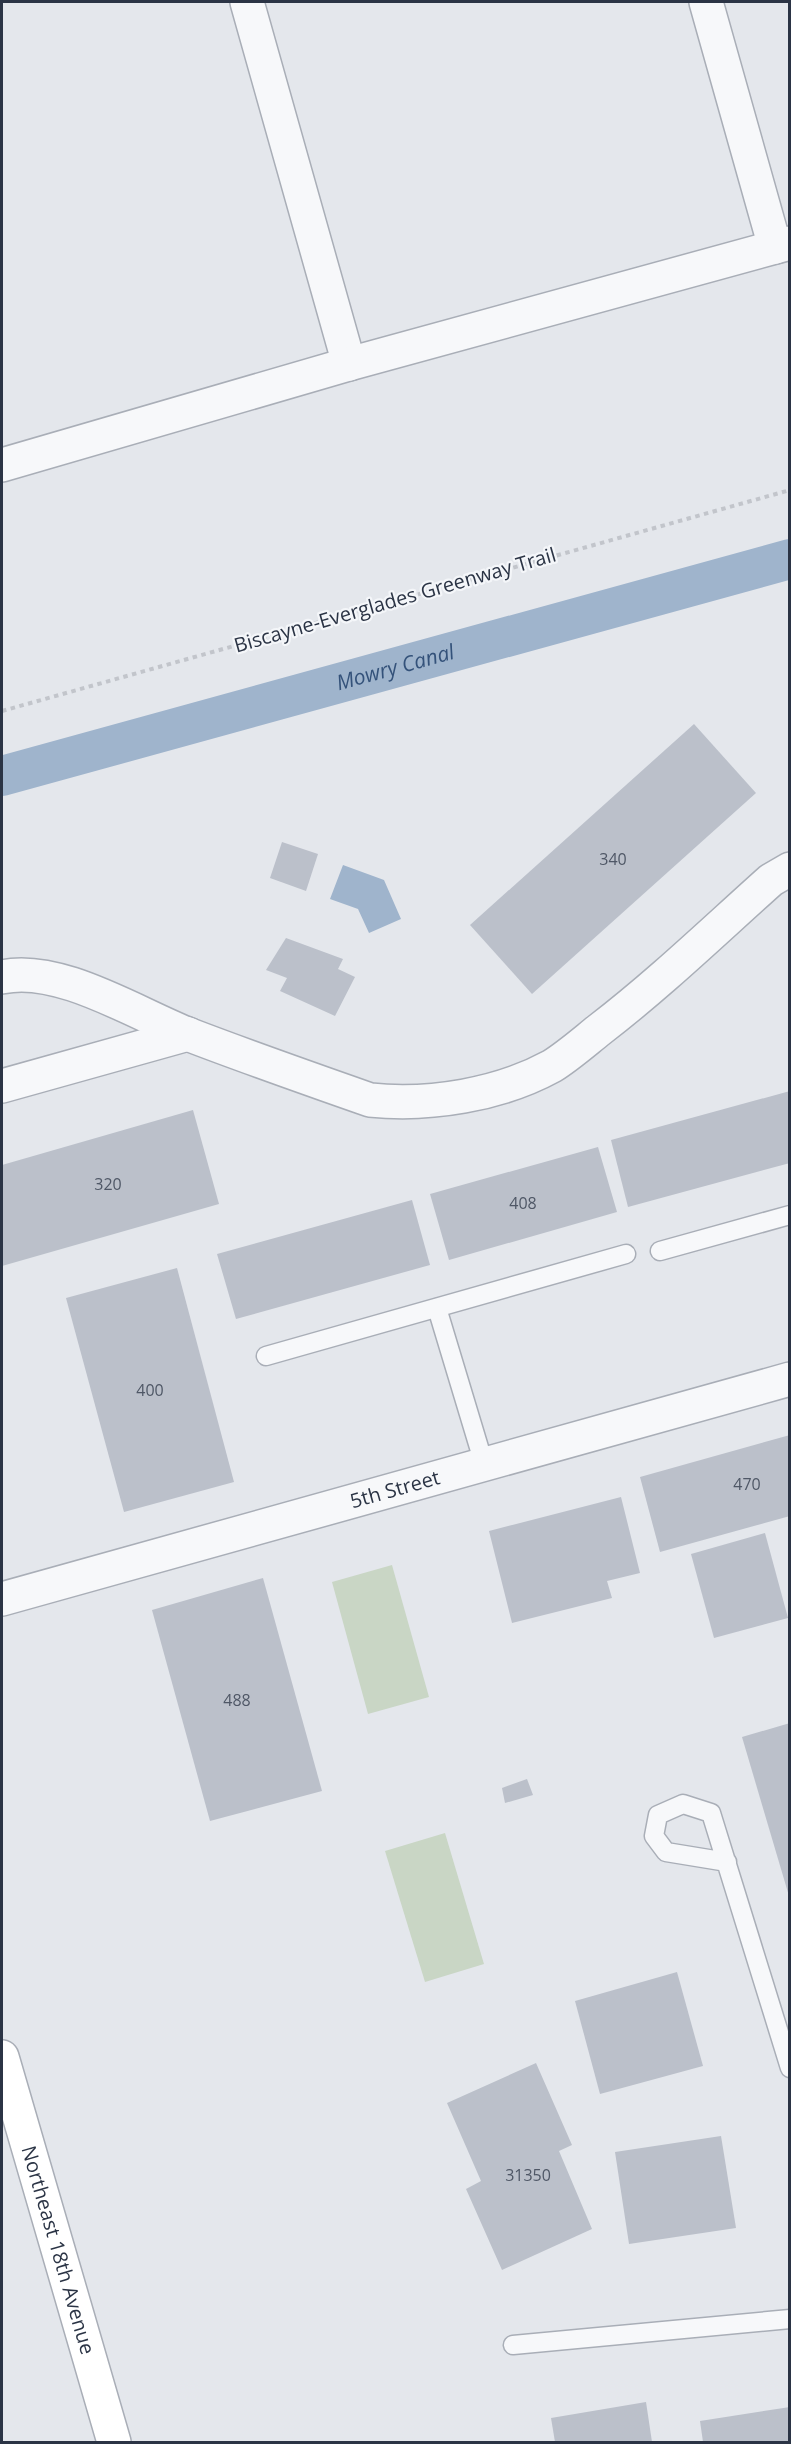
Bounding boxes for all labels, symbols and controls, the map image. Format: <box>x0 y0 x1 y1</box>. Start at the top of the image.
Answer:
street label: Biscayne-Everglades Greenway Trail <box>231 541 559 658</box>
water label: Mowry Canal <box>333 637 458 696</box>
house number: 340 <box>599 848 627 870</box>
house number: 320 <box>94 1173 122 1195</box>
house number: 408 <box>509 1192 537 1214</box>
house number: 400 <box>136 1379 164 1401</box>
street label: 5th Street <box>347 1463 443 1514</box>
house number: 470 <box>733 1473 761 1495</box>
house number: 488 <box>223 1689 251 1711</box>
street label: Northeast 18th Avenue <box>15 2142 102 2357</box>
house number: 31350 <box>505 2164 551 2186</box>

